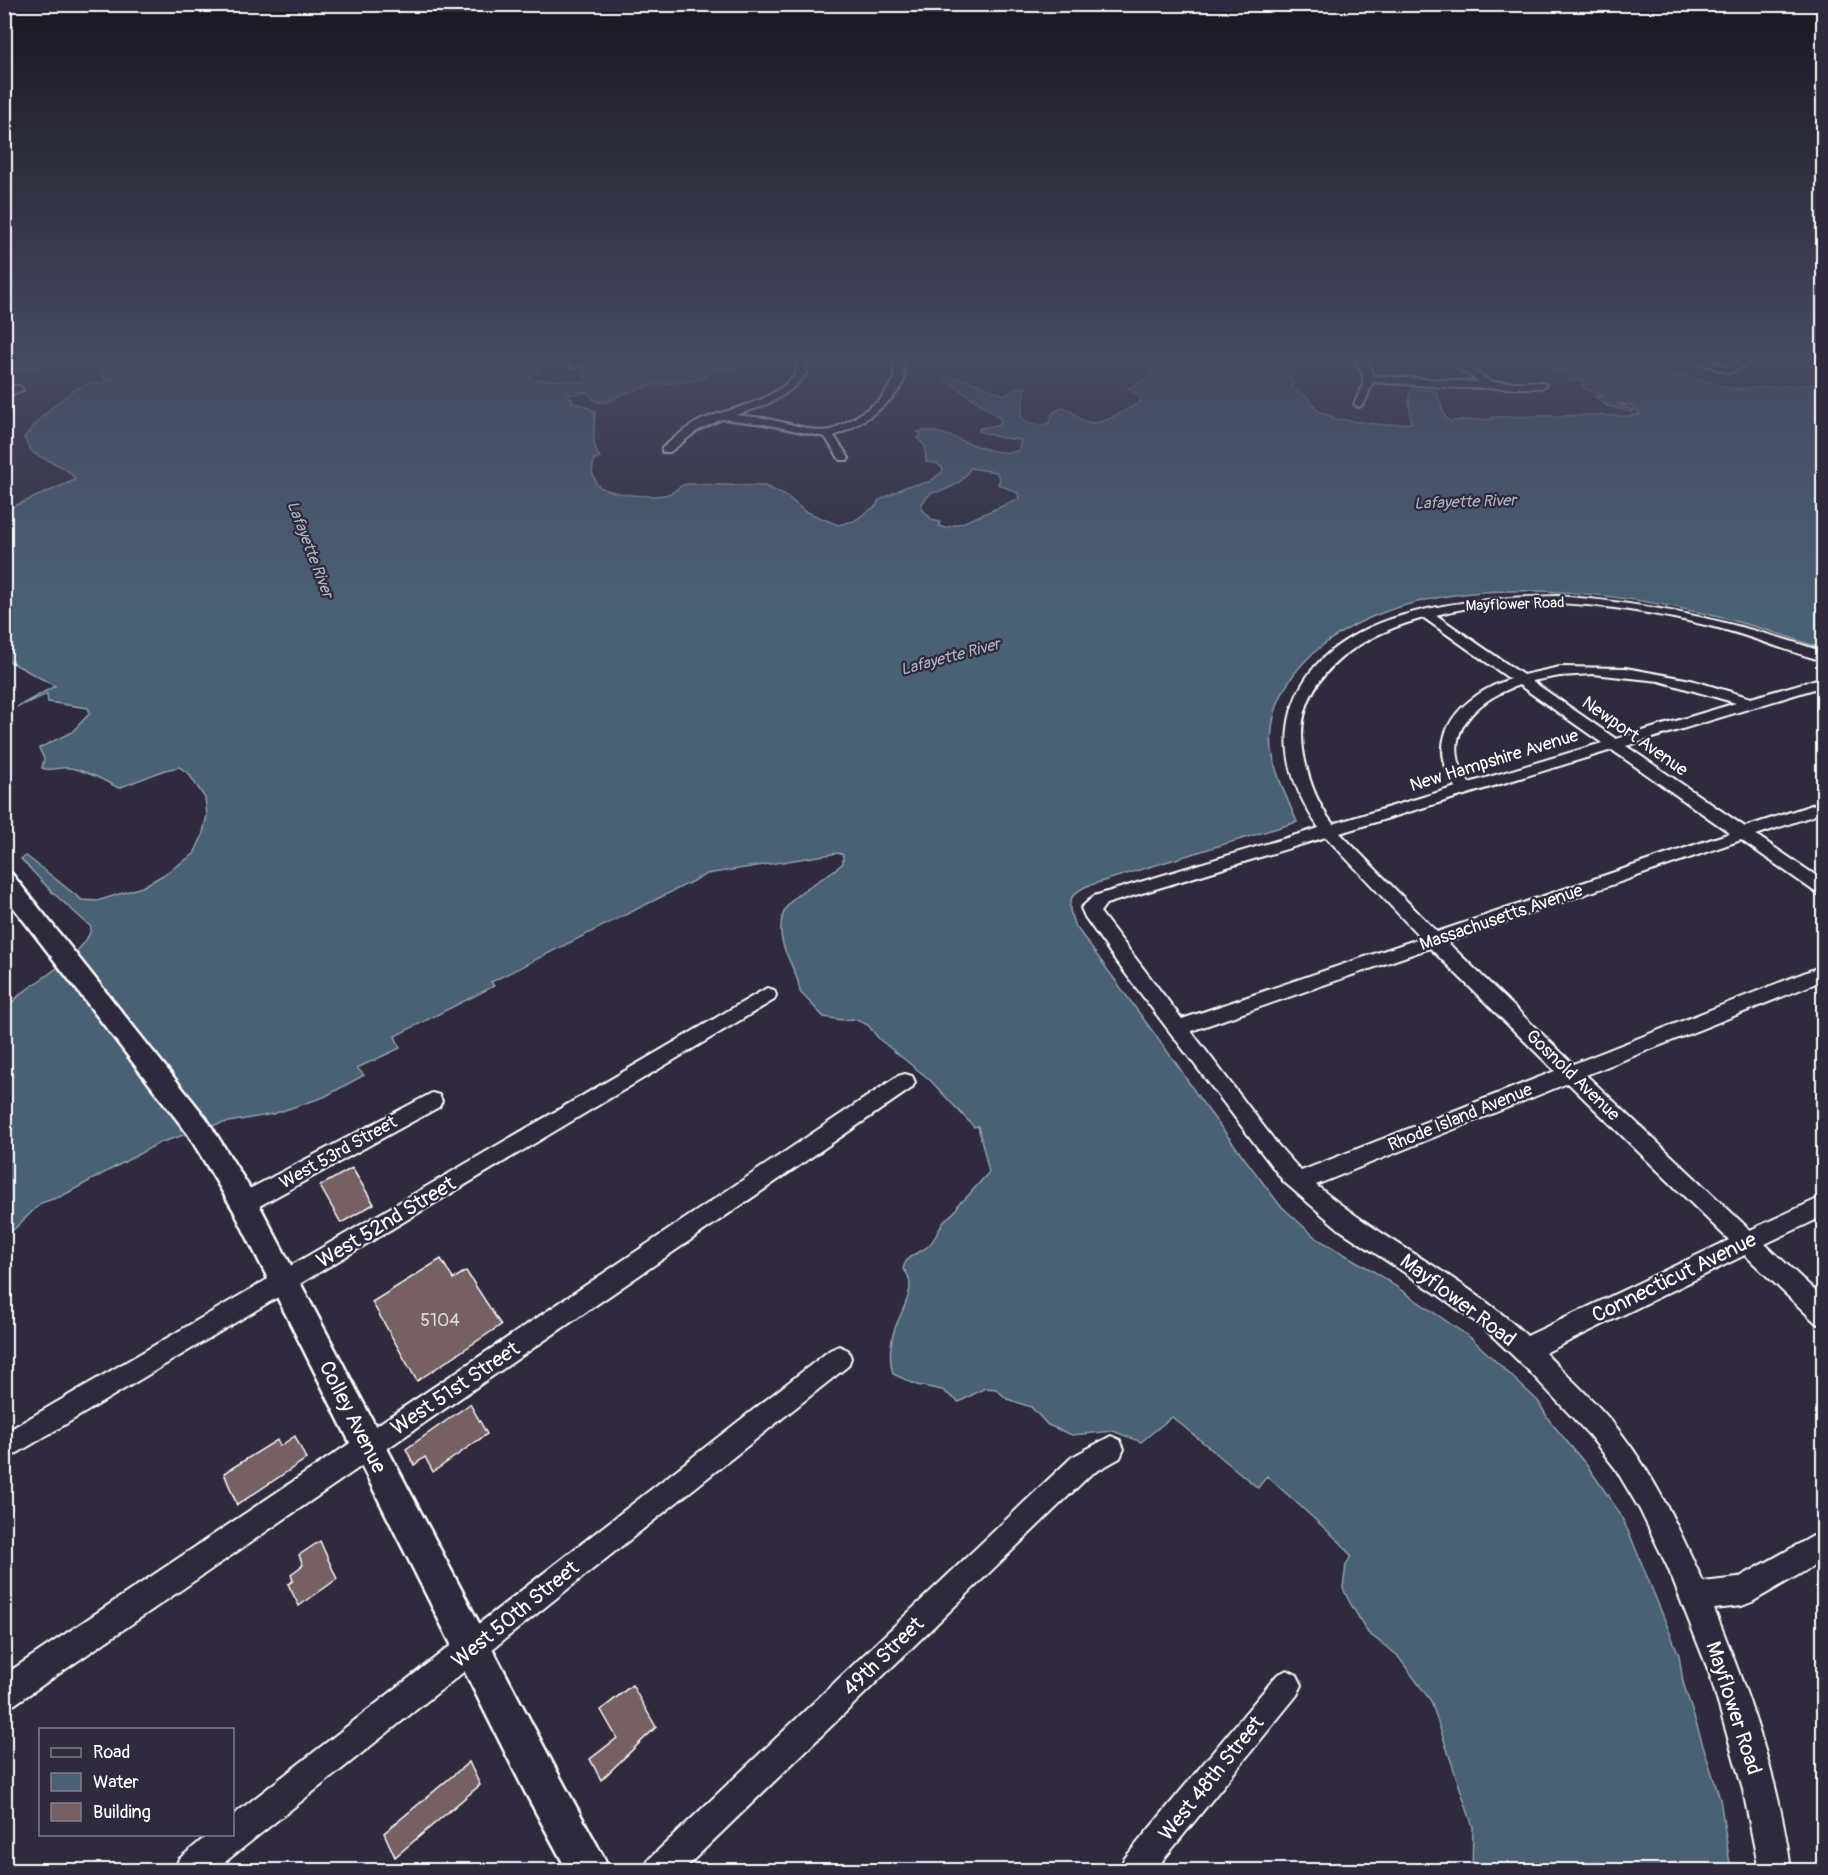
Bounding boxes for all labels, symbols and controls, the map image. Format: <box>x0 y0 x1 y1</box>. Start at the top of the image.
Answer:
water label: Lafayette River <box>1414 490 1519 514</box>
water label: Lafayette River <box>282 498 338 603</box>
street label: Mayflower Road <box>1465 593 1565 616</box>
water label: Lafayette River <box>898 634 1004 680</box>
street label: Newport Avenue <box>1577 691 1692 782</box>
street label: New Hampshire Avenue <box>1407 724 1581 797</box>
street label: Massachusetts Avenue <box>1417 879 1586 956</box>
street label: Gosnold Avenue <box>1521 1025 1625 1126</box>
street label: Rhode Island Avenue <box>1385 1078 1536 1157</box>
street label: West 53rd Street <box>275 1110 402 1194</box>
street label: West 52nd Street <box>312 1170 461 1275</box>
street label: Connecticut Avenue <box>1587 1226 1762 1329</box>
street label: Mayflower Road <box>1394 1248 1521 1353</box>
house number: 5104 <box>420 1309 460 1332</box>
street label: West 51st Street <box>386 1335 525 1441</box>
street label: Colley Avenue <box>313 1356 393 1479</box>
street label: West 50th Street <box>446 1554 585 1674</box>
street label: 49th Street <box>837 1611 930 1702</box>
street label: Mayflower Road <box>1699 1638 1768 1778</box>
street label: West 48th Street <box>1153 1710 1270 1846</box>
legend <box>39 1728 234 1836</box>
text: Road <box>93 1741 130 1764</box>
text: Water <box>93 1771 139 1794</box>
text: Building <box>93 1801 151 1824</box>

